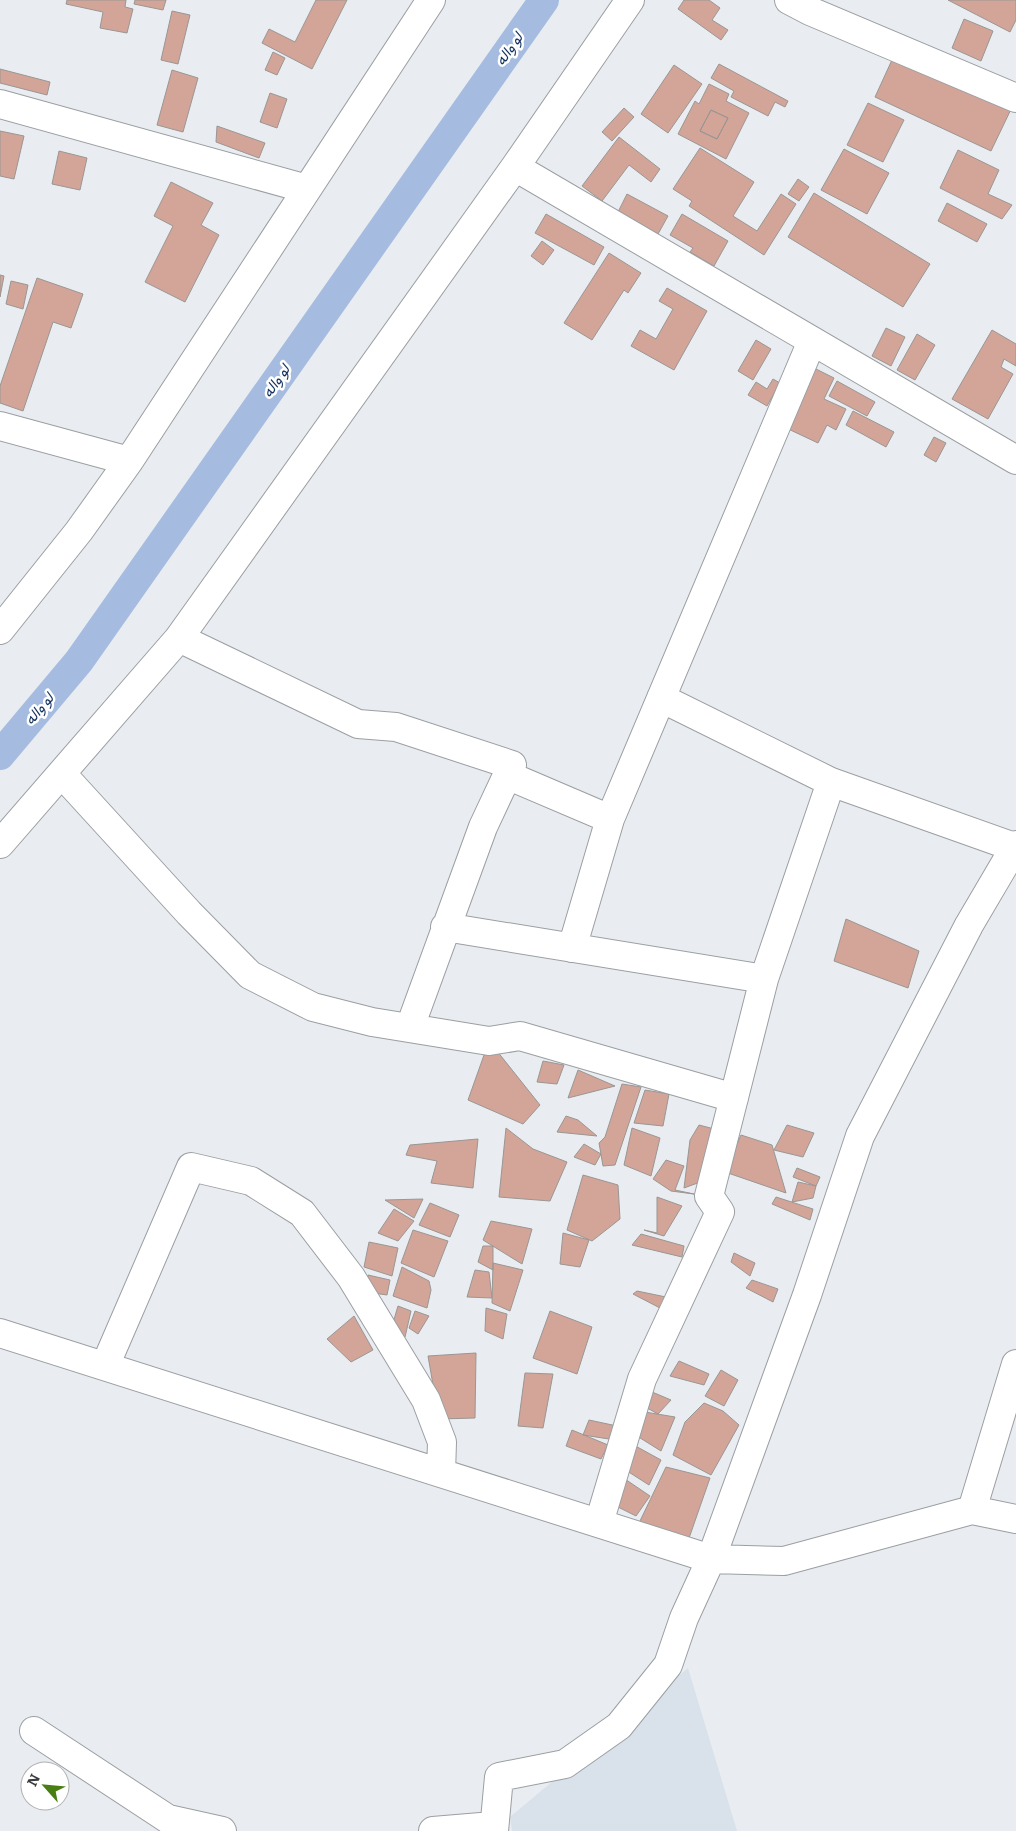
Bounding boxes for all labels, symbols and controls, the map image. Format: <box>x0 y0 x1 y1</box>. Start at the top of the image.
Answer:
water label: لو واله <box>488 25 529 70</box>
water label: لو واله <box>255 357 296 402</box>
water label: لو واله <box>17 686 59 729</box>
north arrow <box>20 1761 70 1811</box>
text: N <box>21 1770 44 1789</box>

